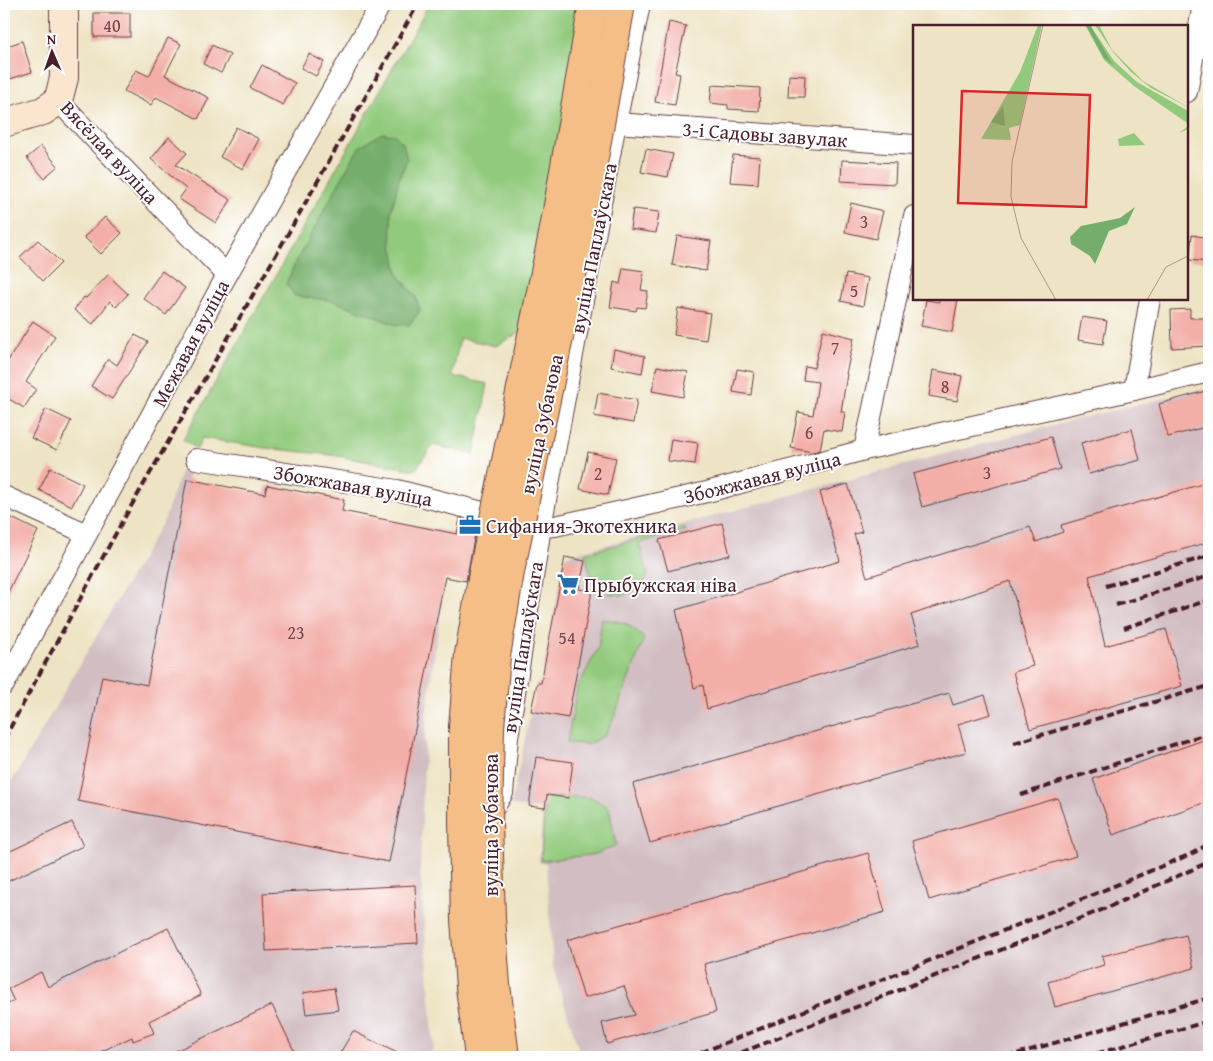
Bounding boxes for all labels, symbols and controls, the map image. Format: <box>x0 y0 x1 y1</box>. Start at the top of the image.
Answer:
house number: 40 <box>103 12 121 39</box>
inset map <box>913 25 1188 300</box>
north arrow <box>28 28 78 78</box>
text: N <box>47 29 57 49</box>
street label: Вясёлая вуліца <box>54 94 166 211</box>
street label: 3-і Садовы завулак <box>682 114 849 154</box>
street label: вуліца Паплаўскага <box>562 160 624 336</box>
house number: 3 <box>860 208 868 235</box>
street label: Межавая вуліца <box>144 274 236 412</box>
house number: 5 <box>850 277 858 304</box>
house number: 7 <box>831 334 839 361</box>
street label: вуліца Зубачова <box>512 351 570 497</box>
house number: 8 <box>941 373 949 400</box>
house number: 6 <box>805 419 813 446</box>
street label: Збожжавая вуліца <box>680 443 844 511</box>
street label: Збожжавая вуліца <box>271 457 435 513</box>
house number: 3 <box>983 459 991 486</box>
house number: 2 <box>594 460 602 487</box>
place label: Сифания-Экотехника <box>486 511 677 540</box>
office icon: Сифания-Экотехника <box>457 512 483 538</box>
street label: вуліца Паплаўскага <box>494 559 550 735</box>
place label: Прыбужская ніва <box>584 570 737 599</box>
supermarket icon: Прыбужская ніва <box>555 571 581 597</box>
house number: 23 <box>287 619 305 646</box>
house number: 54 <box>558 624 576 651</box>
street label: вуліца Зубачова <box>476 753 505 896</box>

